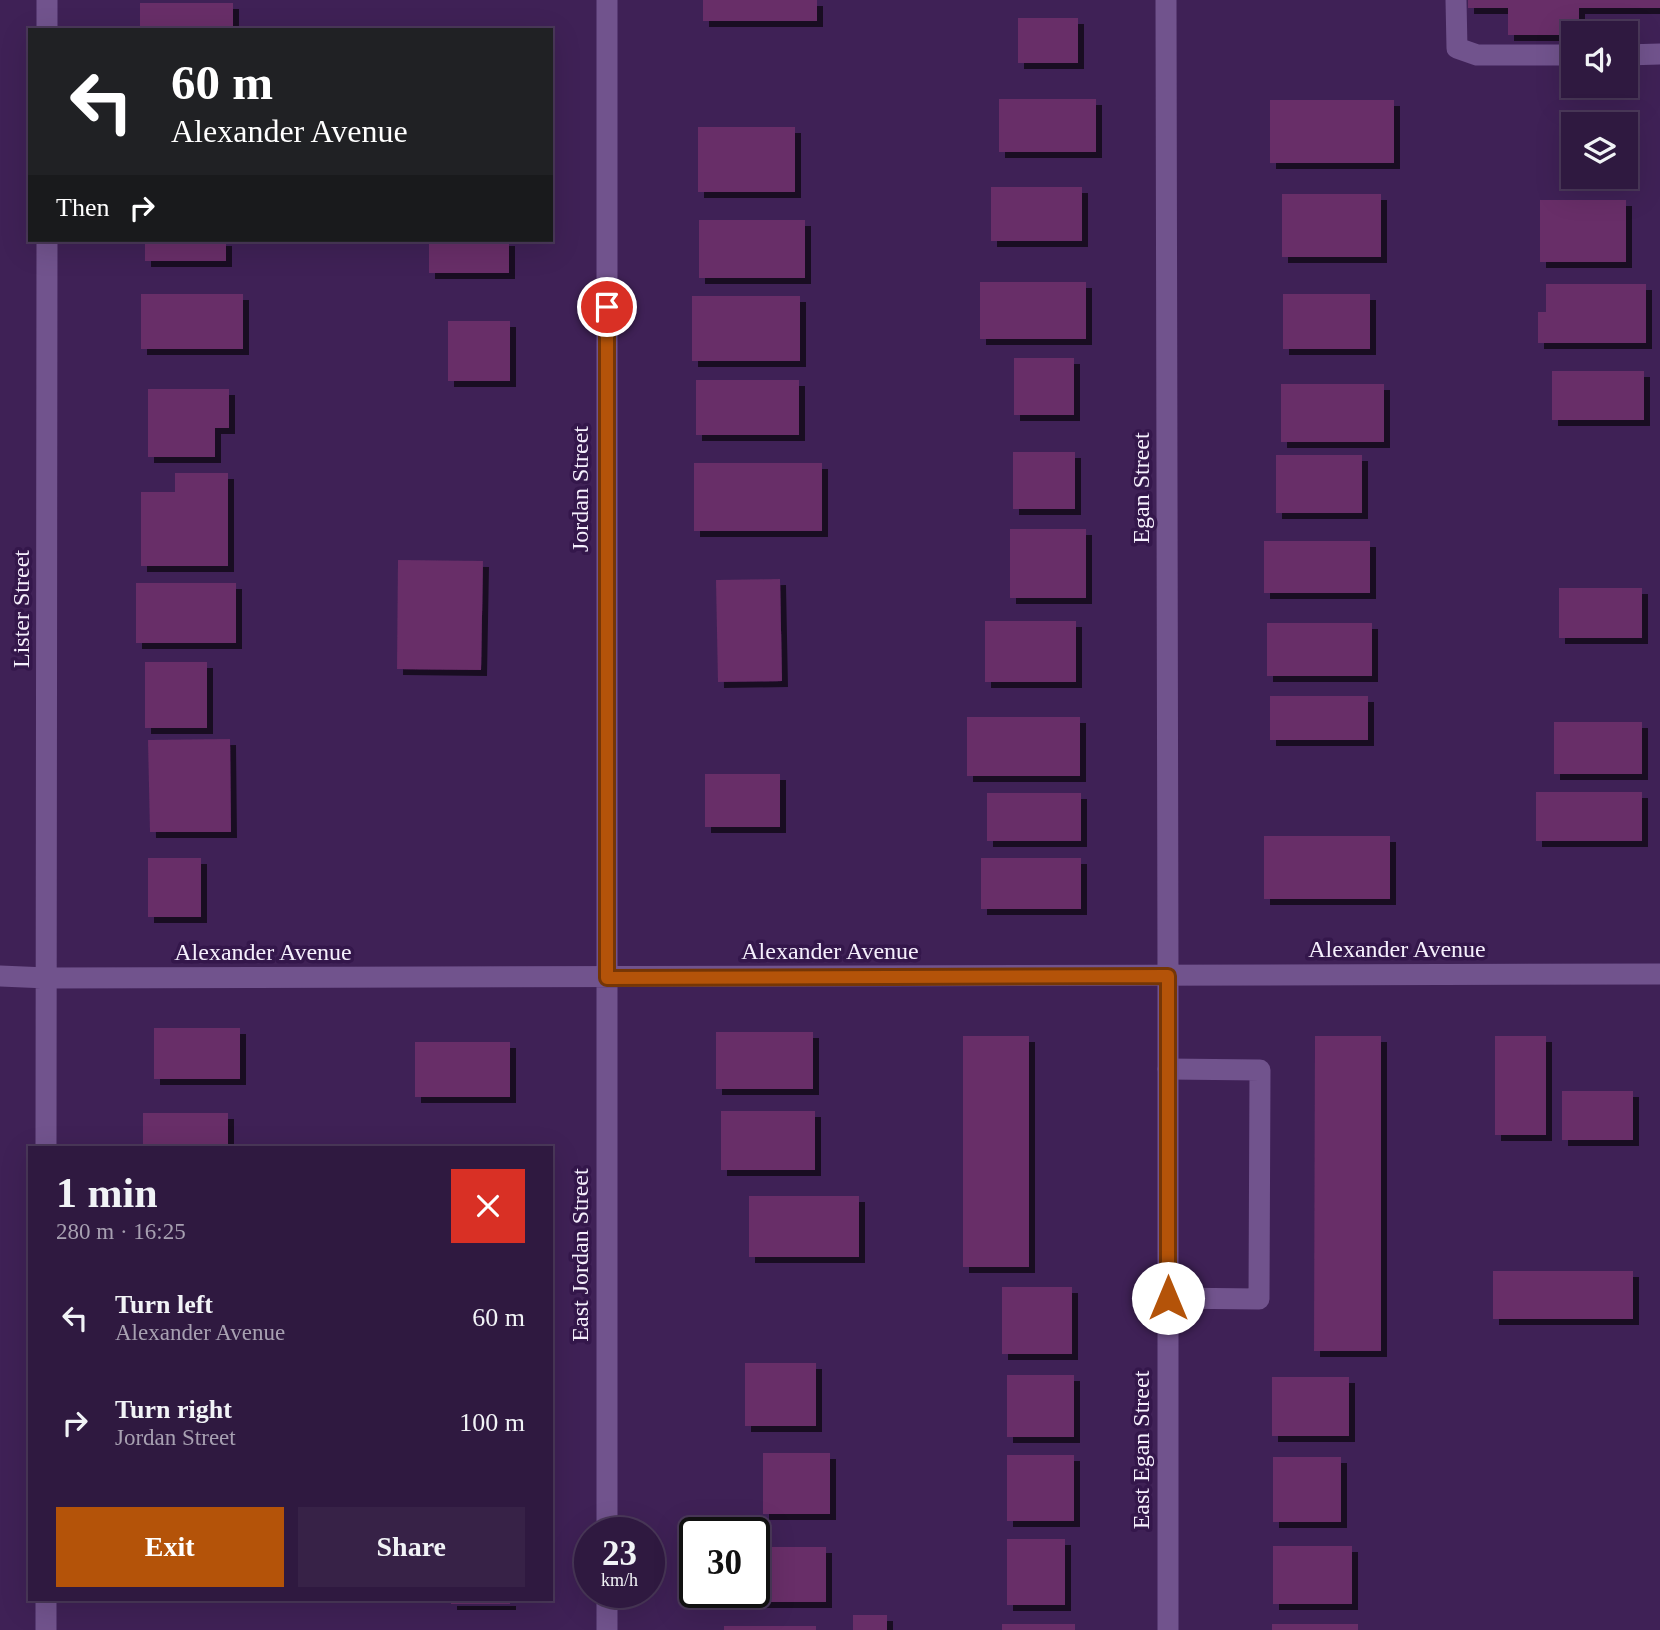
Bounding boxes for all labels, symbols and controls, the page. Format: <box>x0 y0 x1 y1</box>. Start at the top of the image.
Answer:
map controls <box>1561 21 1638 189</box>
button: sound <box>1561 21 1638 98</box>
text: 60 m <box>171 55 273 110</box>
icon: left <box>56 56 147 147</box>
button: layers <box>1561 112 1638 189</box>
text: Alexander Avenue <box>171 113 408 149</box>
icon: right <box>123 189 161 227</box>
text: Then <box>56 193 109 222</box>
pin <box>577 277 637 337</box>
icon: arrive <box>588 288 626 326</box>
street label: Jordan Street <box>567 426 593 552</box>
street label: Egan Street <box>1128 432 1154 544</box>
street label: Lister Street <box>8 550 34 668</box>
street label: Alexander Avenue <box>1308 936 1486 962</box>
street label: Alexander Avenue <box>741 938 919 964</box>
street label: Alexander Avenue <box>174 939 352 965</box>
street label: East Jordan Street <box>567 1168 593 1342</box>
button: close <box>451 1169 525 1243</box>
text: 1 min <box>56 1170 158 1216</box>
text: 280 m · 16:25 <box>56 1219 186 1244</box>
position arrow <box>1131 1261 1205 1335</box>
text: Turn left <box>115 1290 213 1319</box>
icon: left <box>56 1299 94 1337</box>
text: 60 m <box>472 1303 525 1332</box>
text: Alexander Avenue <box>115 1320 285 1345</box>
street label: East Egan Street <box>1128 1370 1154 1529</box>
text: Turn right <box>115 1395 232 1424</box>
icon: right <box>56 1404 94 1442</box>
text: 100 m <box>459 1408 525 1437</box>
text: Jordan Street <box>115 1425 236 1450</box>
button: Exit <box>56 1507 284 1587</box>
button: Share <box>298 1507 525 1587</box>
speed limit sign: 30 <box>679 1517 770 1608</box>
text: 23 <box>602 1534 637 1573</box>
text: km/h <box>601 1570 638 1590</box>

